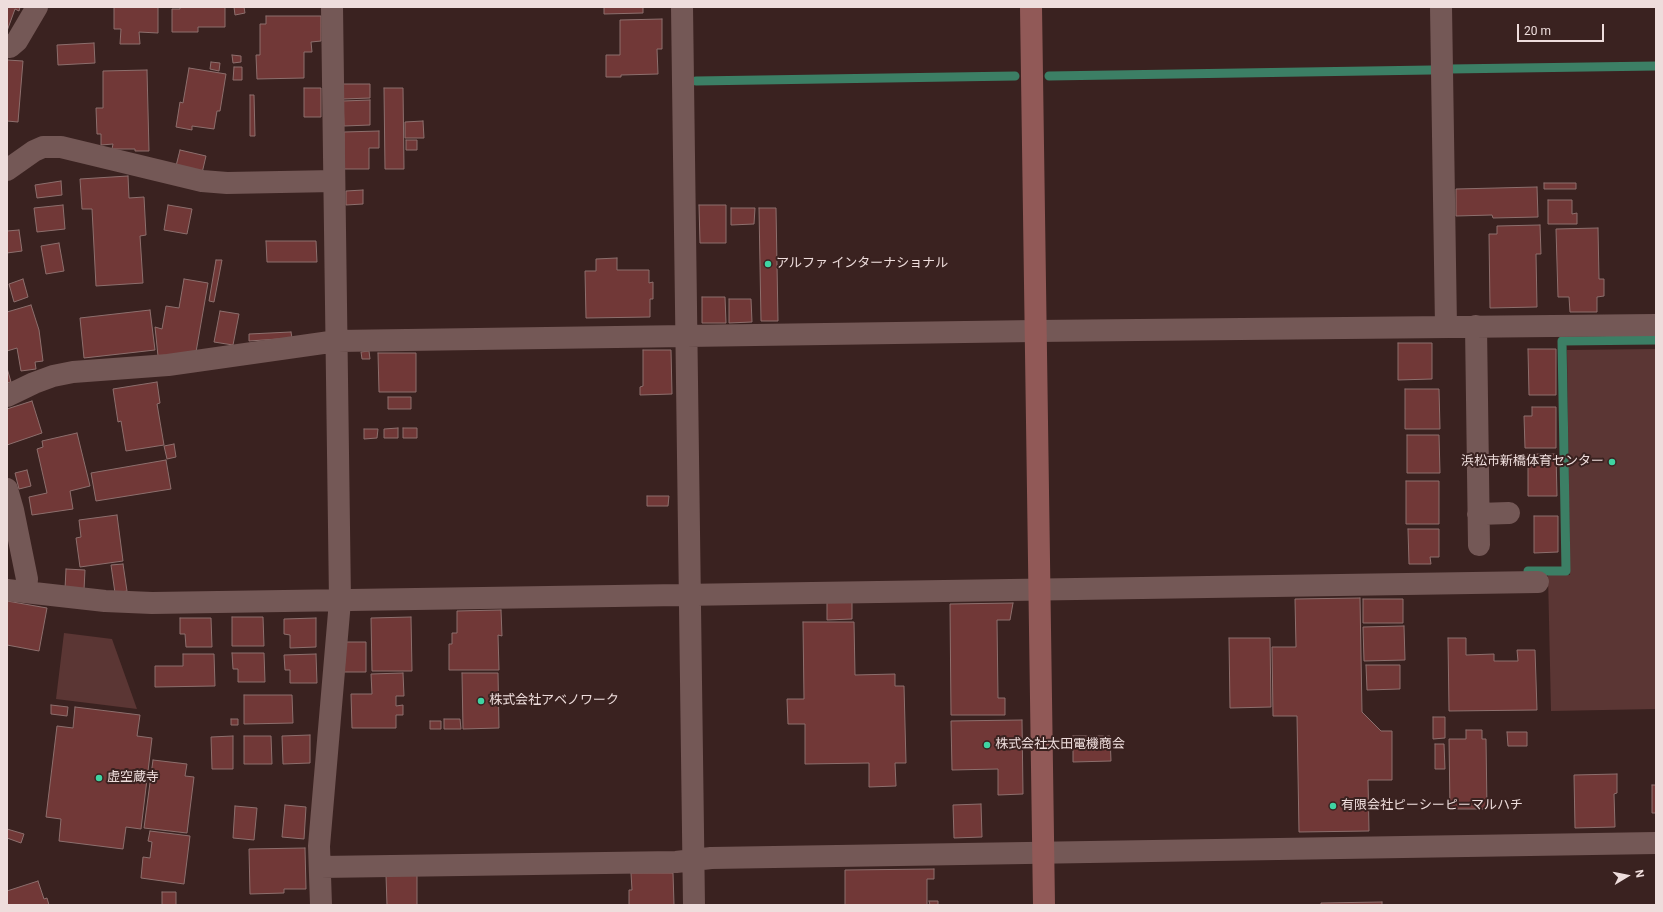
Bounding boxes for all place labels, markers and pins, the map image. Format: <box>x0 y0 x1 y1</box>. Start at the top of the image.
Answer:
place label: アルファ インターナショナル <box>776 256 948 272</box>
marker: アルファ インターナショナル <box>763 259 773 269</box>
place label: 浜松市新橋体育センター <box>1461 454 1604 470</box>
marker: 浜松市新橋体育センター <box>1607 457 1617 467</box>
place label: 株式会社アベノワーク <box>489 693 619 709</box>
marker: 株式会社アベノワーク <box>476 696 486 706</box>
place label: 株式会社太田電機商会 <box>995 737 1125 753</box>
marker: 株式会社太田電機商会 <box>982 740 992 750</box>
place label: 虚空蔵寺 <box>107 770 159 786</box>
marker: 虚空蔵寺 <box>94 773 104 783</box>
place label: 有限会社ピーシーピーマルハチ <box>1341 798 1523 814</box>
marker: 有限会社ピーシーピーマルハチ <box>1328 801 1338 811</box>

